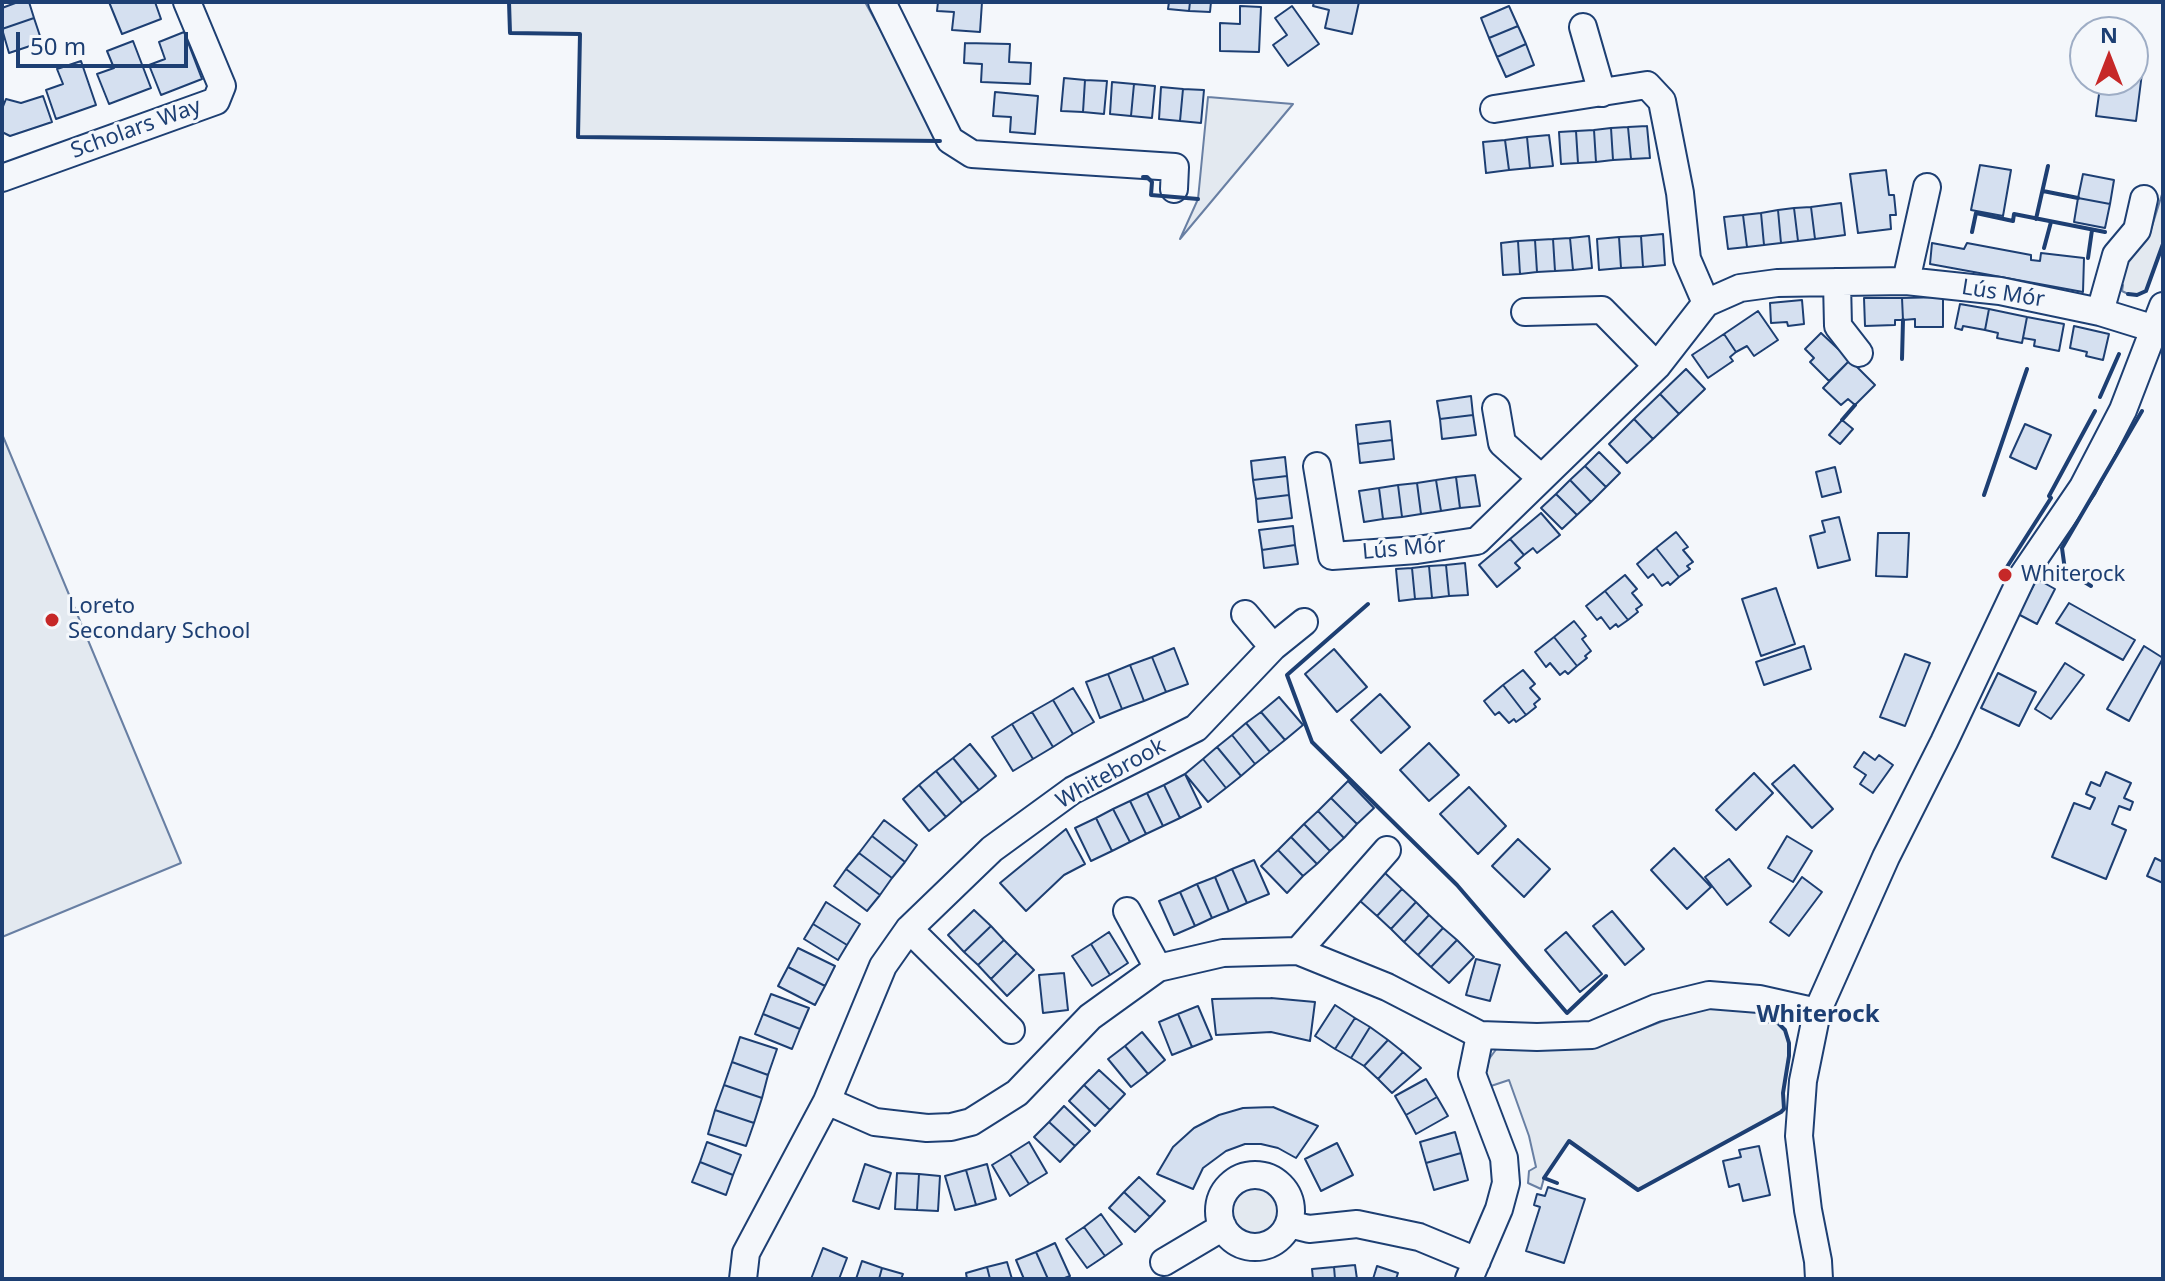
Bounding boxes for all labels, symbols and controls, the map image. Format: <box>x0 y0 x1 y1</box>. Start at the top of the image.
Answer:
scale bar <box>20 16 192 66</box>
north arrow <box>2069 16 2149 96</box>
text: N <box>2100 19 2118 49</box>
text: 50 m <box>30 29 86 62</box>
street label: Scholars Way <box>67 93 205 165</box>
street label: Lús Mór <box>1960 274 2046 314</box>
street label: Lús Mór <box>1361 532 1447 566</box>
place label: Whiterock <box>2021 562 2125 588</box>
marker: Whiterock <box>1996 566 2014 584</box>
place label: Loreto Secondary School <box>68 594 250 646</box>
marker: Loreto Secondary School <box>43 611 61 629</box>
street label: Whitebrook <box>1052 733 1170 815</box>
district label: Whiterock <box>1756 1001 1880 1029</box>

